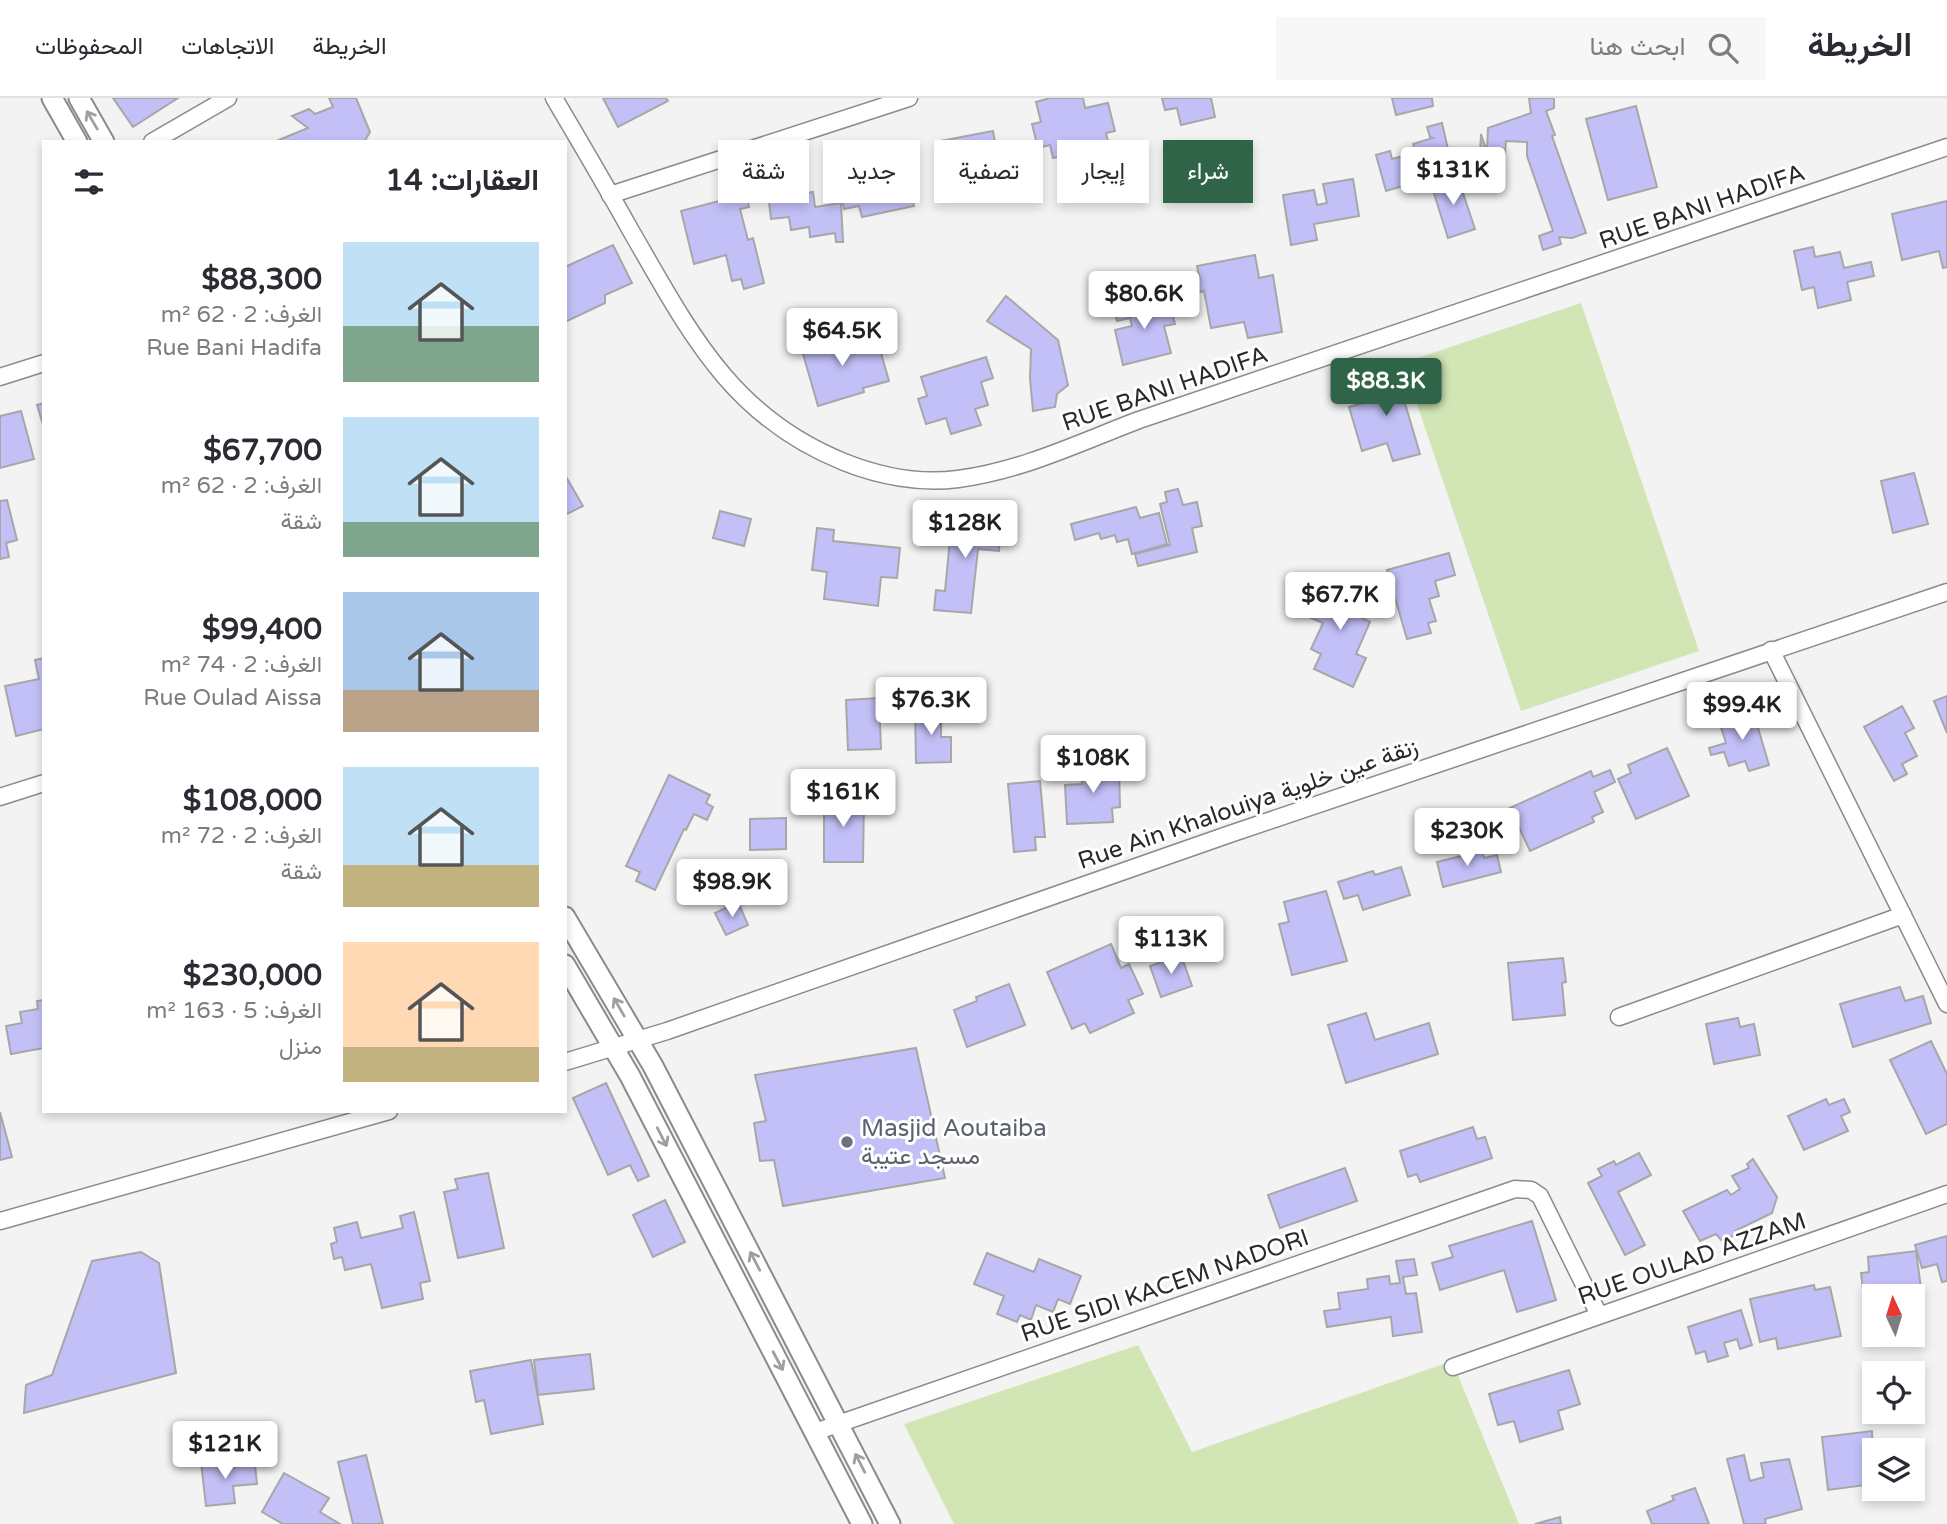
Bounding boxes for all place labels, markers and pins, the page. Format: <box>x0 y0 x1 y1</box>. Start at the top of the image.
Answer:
pin: $131K <box>1404 148 1502 207</box>
pin: $80.6K <box>1087 272 1201 331</box>
pin: $64.5K <box>785 308 899 368</box>
pin: $88.3K <box>1329 358 1443 418</box>
pin: $128K <box>916 500 1014 560</box>
pin: $67.7K <box>1283 573 1397 632</box>
pin: $76.3K <box>874 678 988 737</box>
pin: $99.4K <box>1685 682 1799 742</box>
pin: $108K <box>1044 736 1142 795</box>
pin: $161K <box>794 770 892 829</box>
pin: $230K <box>1418 808 1516 868</box>
pin: $98.9K <box>675 860 789 919</box>
pin: $113K <box>1122 916 1220 976</box>
place label: Masjid Aoutaiba مسجد عتيبة <box>861 1114 1047 1171</box>
marker: Masjid Aoutaiba مسجد عتيبة <box>839 1134 855 1150</box>
pin: $121K <box>176 1422 274 1481</box>

